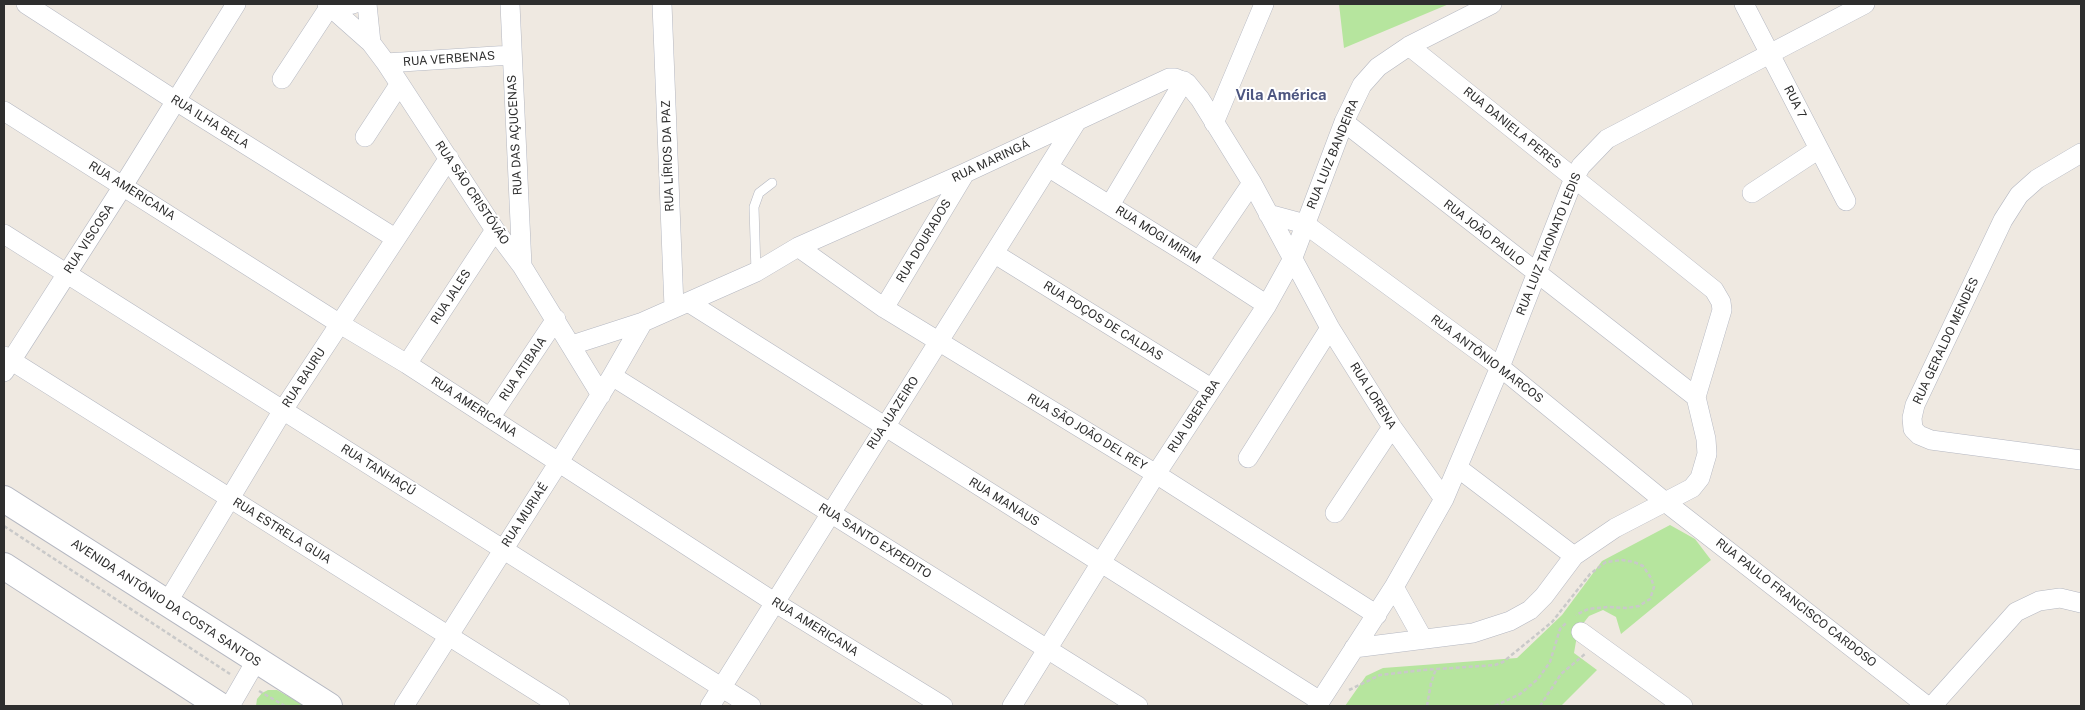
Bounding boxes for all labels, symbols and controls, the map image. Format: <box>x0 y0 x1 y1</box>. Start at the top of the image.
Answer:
street label: RUA VERBENAS <box>403 49 495 69</box>
street label: RUA DAS AÇUCENAS <box>505 74 525 196</box>
street label: RUA 7 <box>1781 83 1809 121</box>
street label: RUA DANIELA PERES <box>1460 84 1564 172</box>
district label: Vila América <box>1235 86 1327 104</box>
street label: RUA ILHA BELA <box>168 92 252 152</box>
street label: RUA LUIZ BANDEIRA <box>1304 97 1362 211</box>
street label: RUA LÍRIOS DA PAZ <box>659 100 677 212</box>
street label: RUA MARINGÁ <box>950 137 1032 185</box>
street label: RUA SÃO CRISTÓVÃO <box>432 138 512 248</box>
street label: RUA AMERICANA <box>86 158 178 224</box>
street label: RUA LUIZ TAIONATO LEDIS <box>1514 171 1584 317</box>
street label: RUA DOURADOS <box>893 197 955 285</box>
street label: RUA JOÃO PAULO <box>1441 197 1527 269</box>
street label: RUA VISCOSA <box>61 202 117 276</box>
street label: RUA MOGI MIRIM <box>1113 203 1203 267</box>
street label: RUA JALES <box>428 267 474 327</box>
street label: RUA GERALDO MENDES <box>1910 275 1982 407</box>
street label: RUA POÇOS DE CALDAS <box>1041 278 1165 364</box>
street label: RUA ANTÔNIO MARCOS <box>1428 312 1546 406</box>
street label: RUA ATIBAIA <box>496 334 550 404</box>
street label: RUA BAURU <box>279 346 329 410</box>
street label: RUA LORENA <box>1347 360 1399 432</box>
street label: RUA AMERICANA <box>428 374 520 440</box>
street label: RUA JUAZEIRO <box>864 374 922 452</box>
street label: RUA UBERABA <box>1165 377 1223 455</box>
street label: RUA SÃO JOÃO DEL REY <box>1025 391 1149 473</box>
street label: RUA TANHAÇÚ <box>338 441 418 499</box>
street label: RUA MANAUS <box>966 475 1042 529</box>
street label: RUA MURIAÉ <box>499 480 551 550</box>
street label: RUA ESTRELA GUIA <box>230 495 334 567</box>
street label: RUA SANTO EXPEDITO <box>816 500 934 582</box>
street label: AVENIDA ANTÔNIO DA COSTA SANTOS <box>68 536 264 670</box>
street label: RUA PAULO FRANCISCO CARDOSO <box>1713 536 1879 670</box>
street label: RUA AMERICANA <box>769 594 861 660</box>

